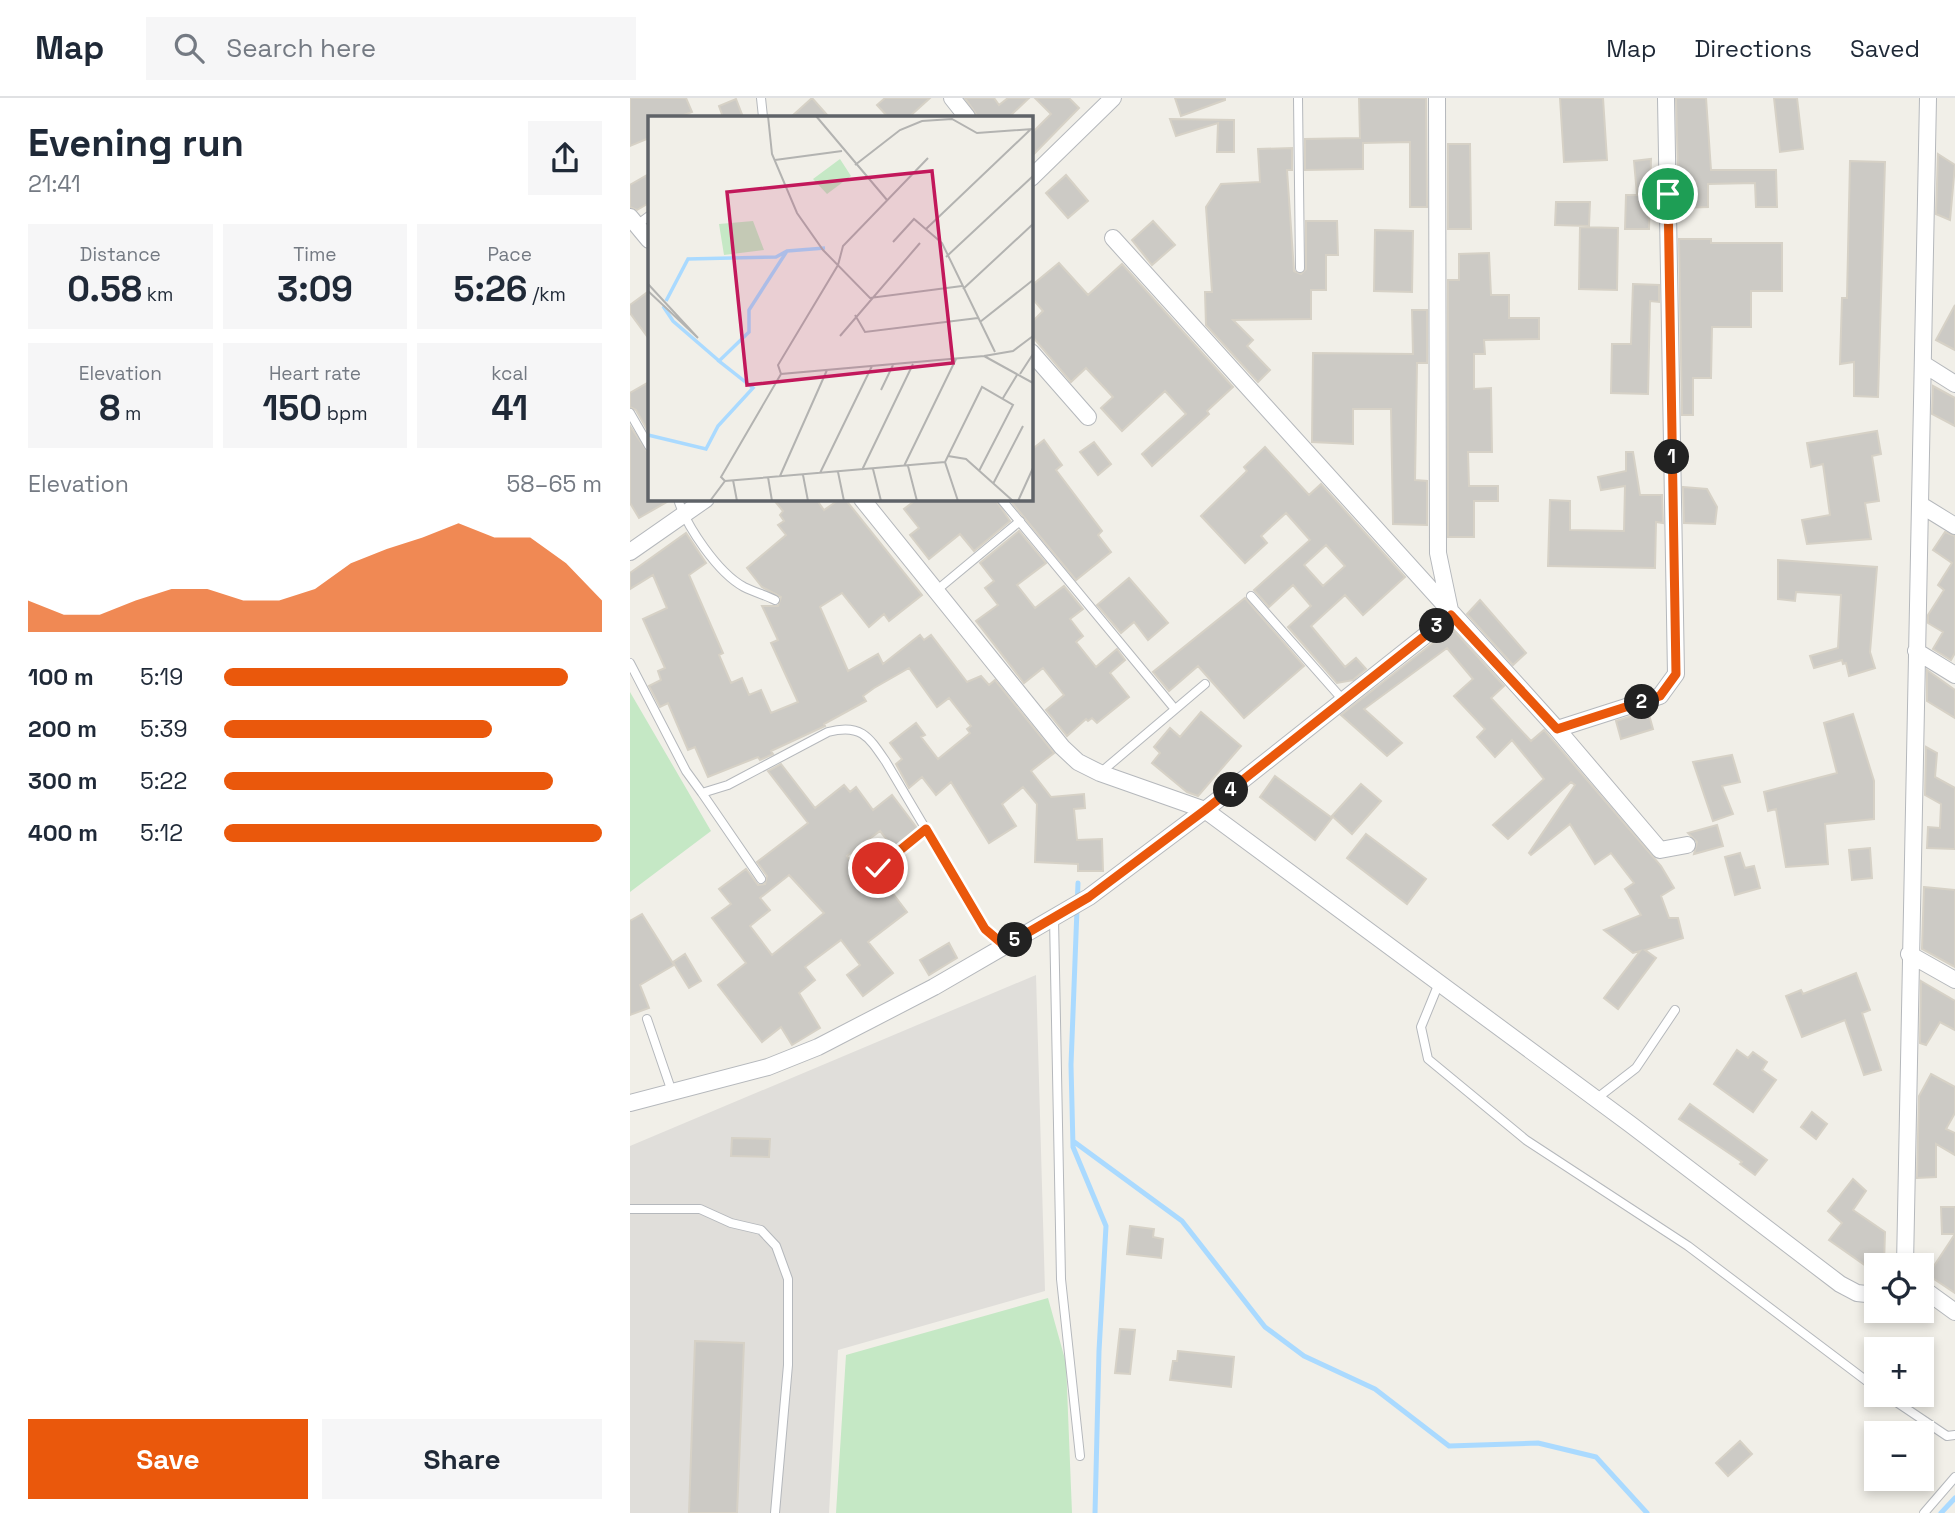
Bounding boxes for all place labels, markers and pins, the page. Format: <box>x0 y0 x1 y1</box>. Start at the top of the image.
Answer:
pin <box>1638 164 1698 224</box>
pin: 1 <box>1654 440 1690 474</box>
pin: 3 <box>1420 608 1454 644</box>
pin: 2 <box>1625 684 1660 720</box>
pin: 4 <box>1214 772 1248 808</box>
pin <box>848 838 908 898</box>
pin: 5 <box>998 922 1032 958</box>

